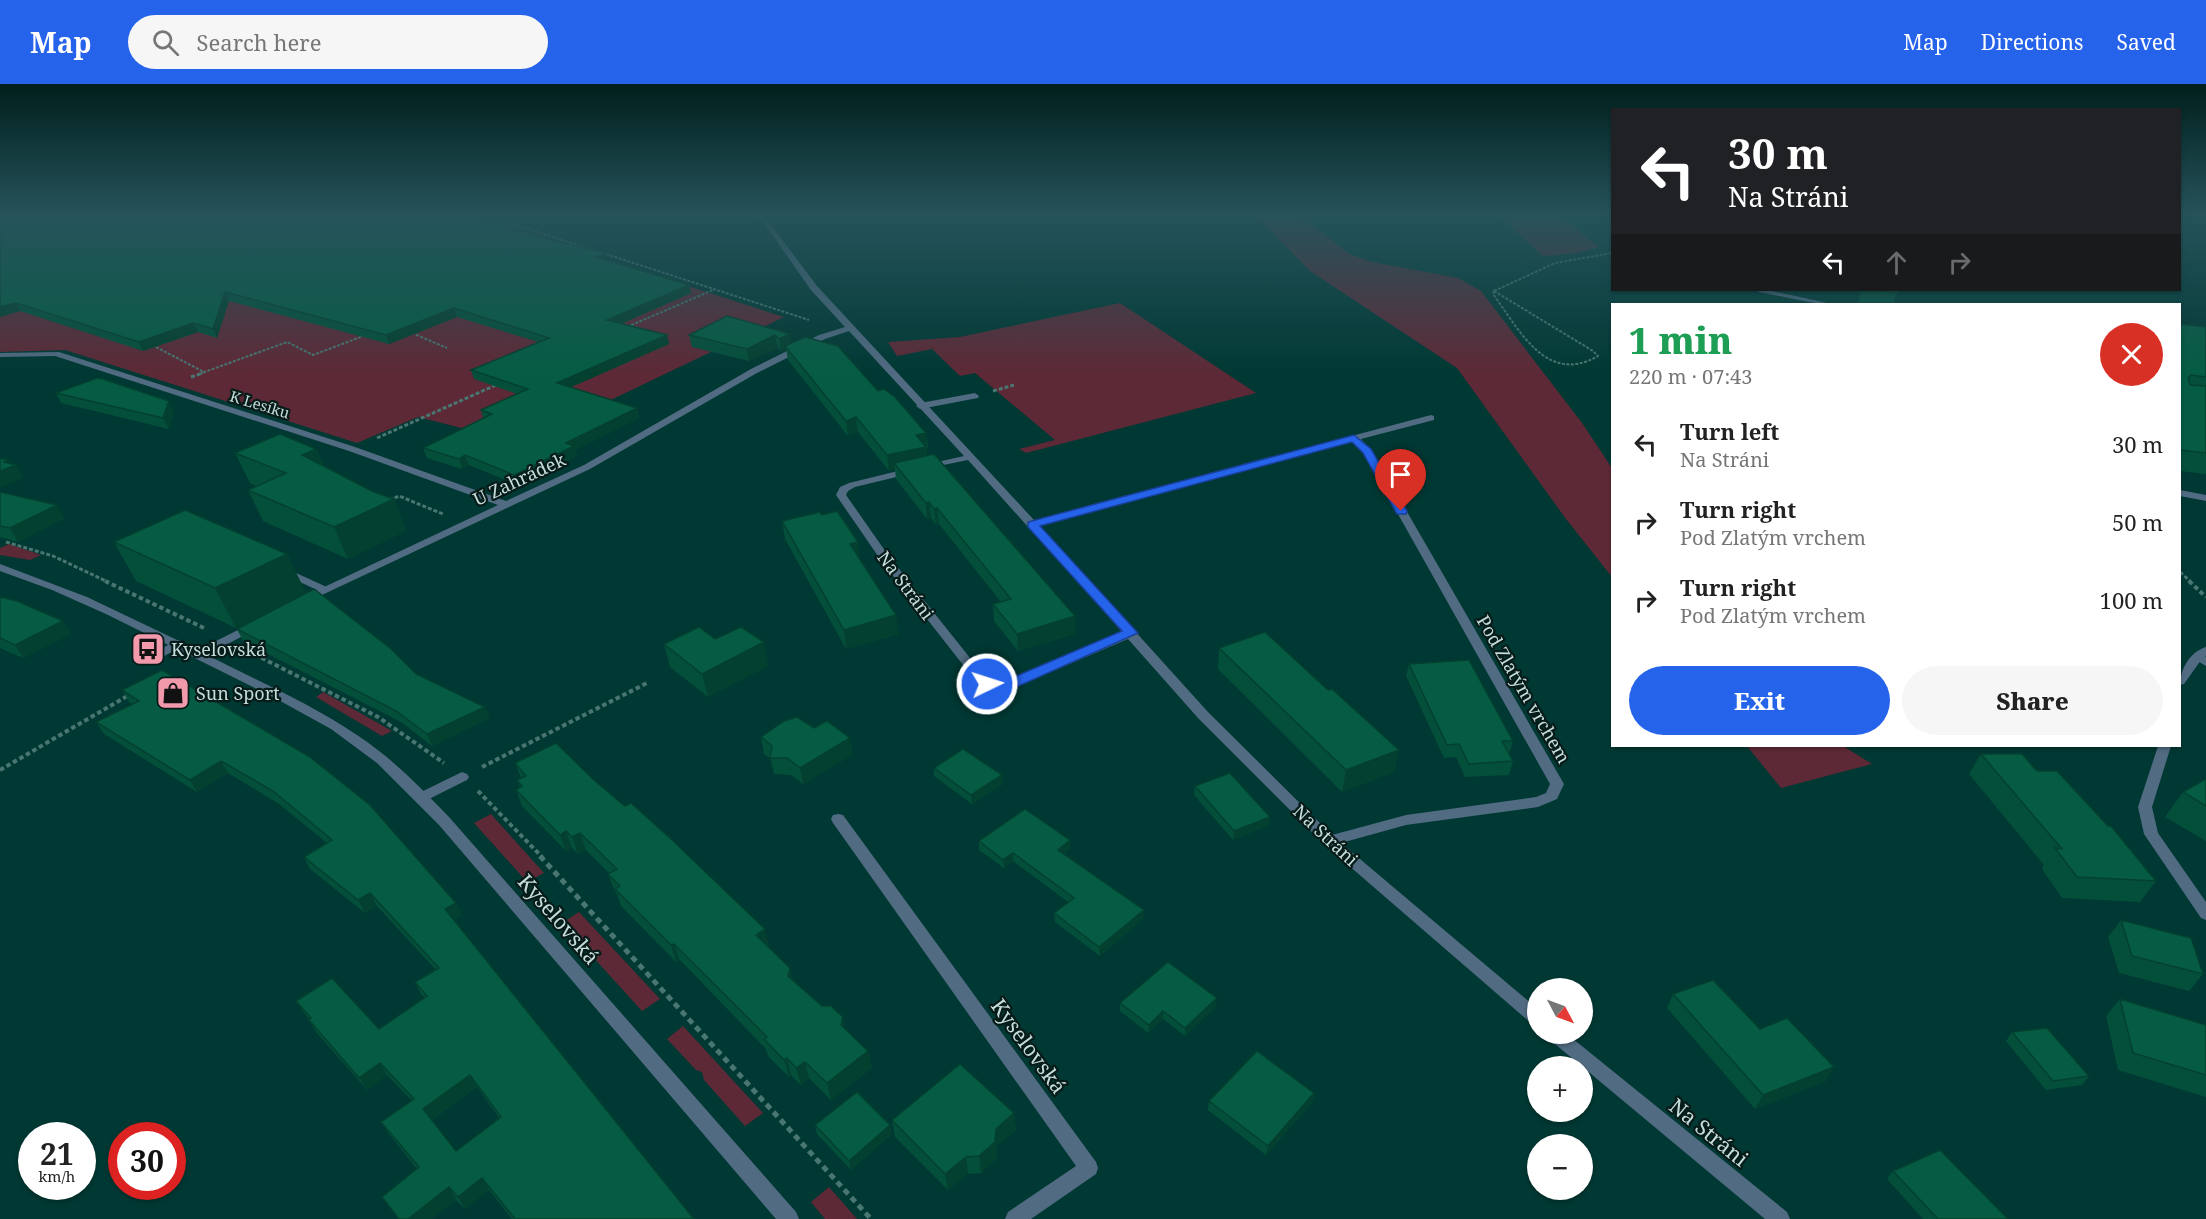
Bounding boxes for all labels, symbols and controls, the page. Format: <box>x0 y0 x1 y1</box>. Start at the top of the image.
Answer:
search box <box>128 15 548 69</box>
text: Map <box>30 23 92 61</box>
icon: search <box>149 26 182 59</box>
text: Search here <box>197 27 321 57</box>
text: Map <box>1903 28 1948 56</box>
text: Directions <box>1981 28 2083 56</box>
text: Saved <box>2116 28 2176 56</box>
text: 30 m <box>1728 124 1828 181</box>
icon: left <box>1629 132 1707 210</box>
text: Na Stráni <box>1728 178 1848 215</box>
icon: left <box>1817 246 1850 279</box>
icon: ahead <box>1880 246 1913 279</box>
icon: right <box>1943 246 1976 279</box>
text: 1 min <box>1629 316 1732 365</box>
button: close <box>2100 323 2163 386</box>
text: 220 m · 07:43 <box>1629 363 1752 390</box>
street label: K Lesíku <box>228 385 293 423</box>
text: Turn left <box>1680 416 1779 446</box>
icon: left <box>1629 428 1662 461</box>
text: 30 m <box>2112 429 2163 459</box>
text: Na Stráni <box>1680 446 1769 473</box>
street label: U Zahrádek <box>469 447 569 511</box>
pin <box>1375 449 1426 511</box>
icon: arrive <box>1384 458 1417 491</box>
text: Turn right <box>1680 494 1796 524</box>
icon: right <box>1629 506 1662 539</box>
text: 50 m <box>2112 507 2163 537</box>
text: Pod Zlatým vrchem <box>1680 524 1866 551</box>
street label: Na Stráni <box>872 546 940 624</box>
text: Turn right <box>1680 572 1796 602</box>
icon: right <box>1629 584 1662 617</box>
text: 100 m <box>2100 585 2163 615</box>
text: Pod Zlatým vrchem <box>1680 602 1866 629</box>
street label: Pod Zlatým vrchem <box>1472 611 1576 767</box>
bus stop icon: Kyselovská <box>130 631 166 667</box>
place label: Kyselovská <box>171 637 266 661</box>
position arrow <box>955 652 1019 716</box>
button: Exit <box>1629 666 1890 735</box>
button: Share <box>1902 666 2163 735</box>
shop icon: Sun Sport <box>155 675 191 711</box>
place label: Sun Sport <box>196 681 280 705</box>
street label: Na Stráni <box>1288 799 1364 871</box>
street label: Kyselovská <box>512 868 606 970</box>
north arrow <box>1527 978 1593 1044</box>
map controls <box>1527 978 1593 1200</box>
street label: Kyselovská <box>985 993 1073 1099</box>
button: + <box>1527 1056 1593 1122</box>
street label: Na Stráni <box>1664 1092 1754 1173</box>
speed limit sign: 30 <box>108 1122 186 1200</box>
text: 21 <box>40 1133 74 1174</box>
button: − <box>1527 1134 1593 1200</box>
text: km/h <box>39 1166 75 1186</box>

